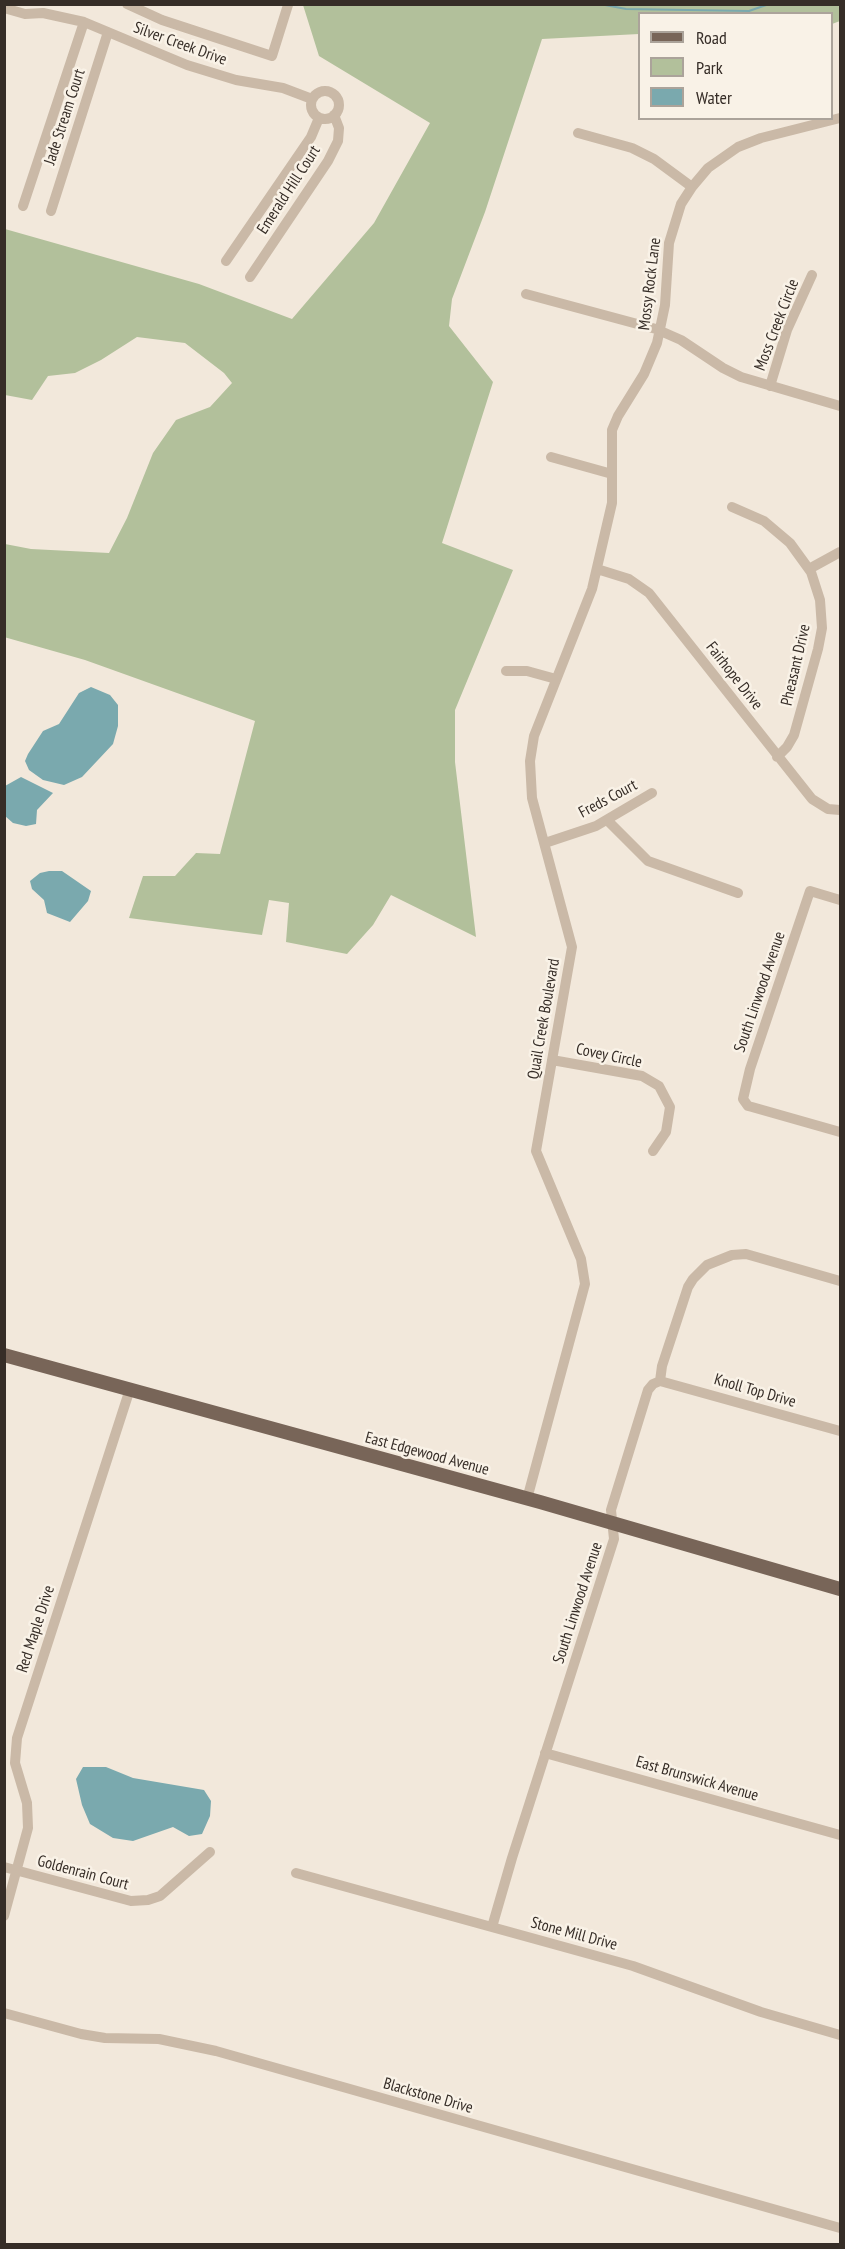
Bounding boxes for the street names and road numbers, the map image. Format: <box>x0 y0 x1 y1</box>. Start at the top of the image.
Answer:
street label: Silver Creek Drive <box>131 18 229 70</box>
street label: Jade Stream Court <box>40 67 90 167</box>
street label: Emerald Hill Court <box>253 142 325 238</box>
street label: Mossy Rock Lane <box>635 237 665 331</box>
street label: Moss Creek Circle <box>751 276 803 374</box>
street label: Pheasant Drive <box>777 622 815 708</box>
street label: Fairhope Drive <box>702 638 766 714</box>
street label: Freds Court <box>576 776 640 822</box>
street label: South Linwood Avenue <box>730 929 790 1055</box>
street label: Quail Creek Boulevard <box>524 957 564 1081</box>
street label: Covey Circle <box>574 1040 644 1072</box>
street label: Knoll Top Drive <box>712 1370 798 1412</box>
street label: East Edgewood Avenue <box>363 1428 491 1480</box>
street label: South Linwood Avenue <box>549 1540 607 1666</box>
street label: Red Maple Drive <box>13 1583 59 1675</box>
street label: East Brunswick Avenue <box>634 1752 760 1806</box>
street label: Goldenrain Court <box>35 1852 131 1894</box>
street label: Stone Mill Drive <box>529 1913 619 1955</box>
street label: Blackstone Drive <box>381 2074 475 2118</box>

